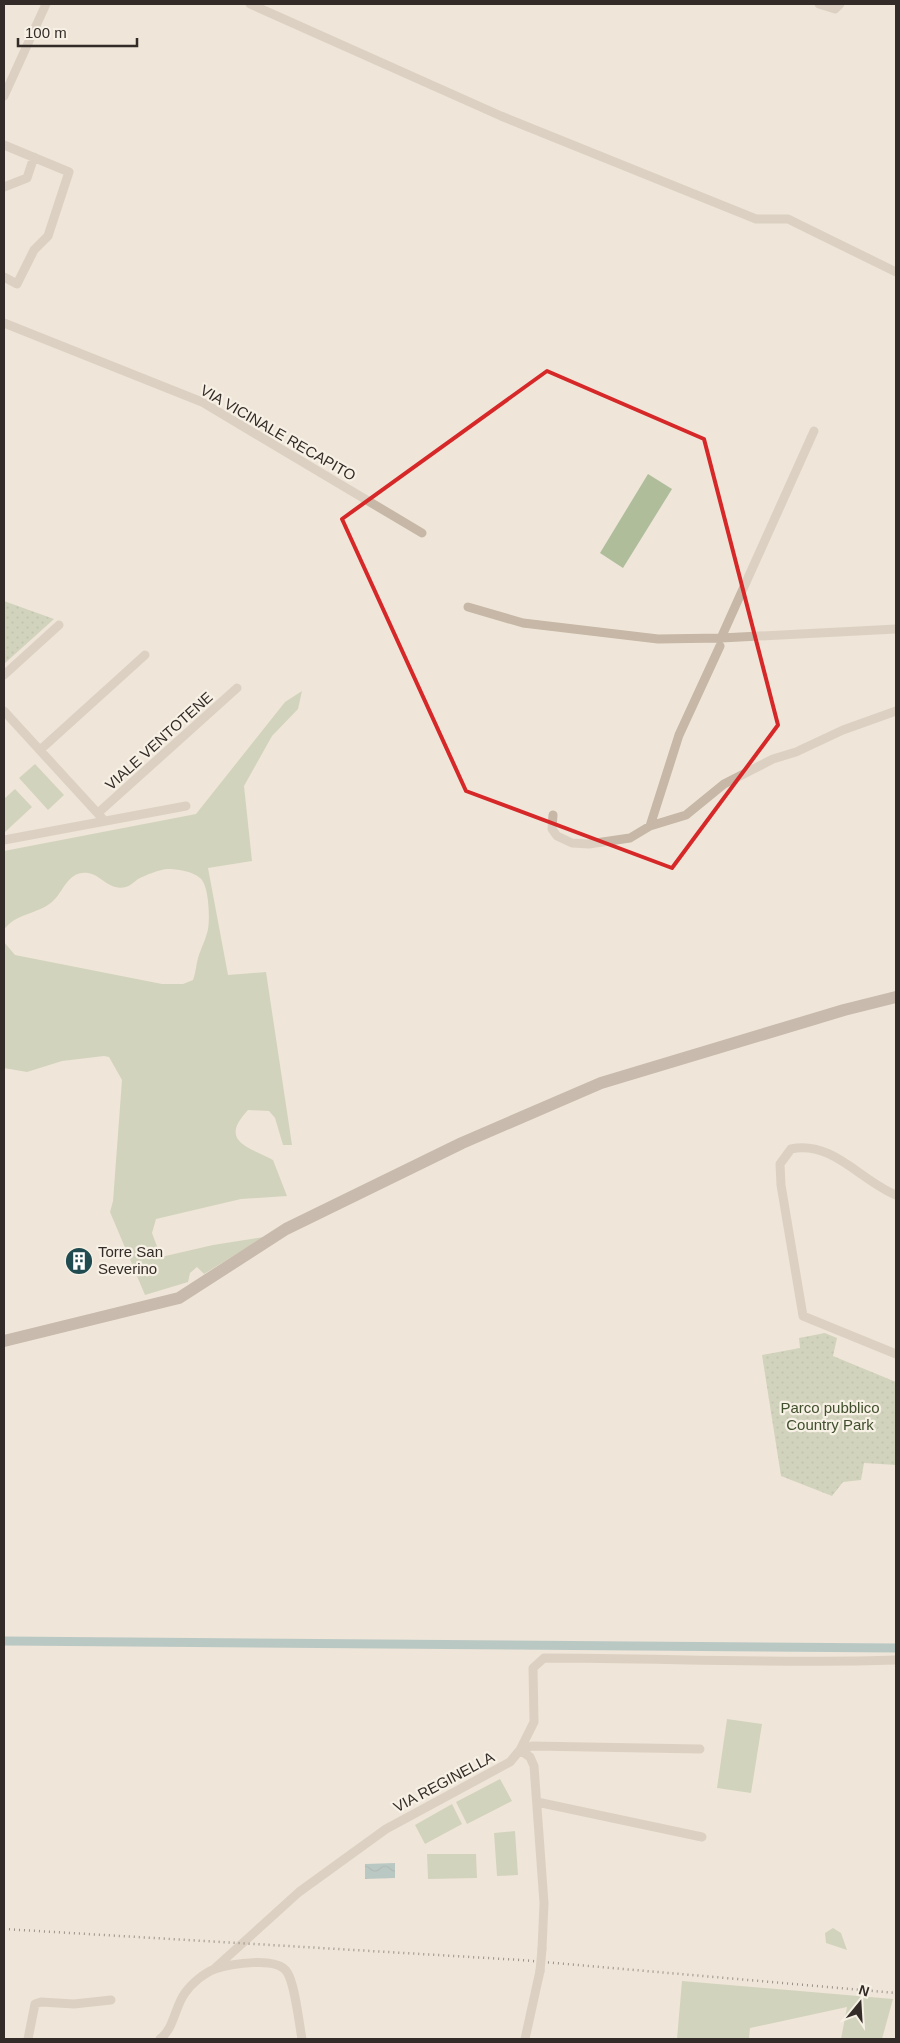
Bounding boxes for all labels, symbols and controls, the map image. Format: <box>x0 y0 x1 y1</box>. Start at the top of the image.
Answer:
scale bar <box>18 15 136 47</box>
text: 100 m <box>25 24 67 41</box>
street label: VIA VICINALE RECAPITO <box>198 381 359 484</box>
street label: VIALE VENTOTENE <box>102 688 216 793</box>
place label: Torre San Severino <box>98 1243 163 1277</box>
building icon: Torre San Severino <box>64 1246 94 1276</box>
park label: Parco pubblico Country Park <box>780 1399 880 1433</box>
street label: VIA REGINELLA <box>390 1748 497 1815</box>
north arrow <box>835 1978 885 2028</box>
text: N <box>857 1981 871 2000</box>

